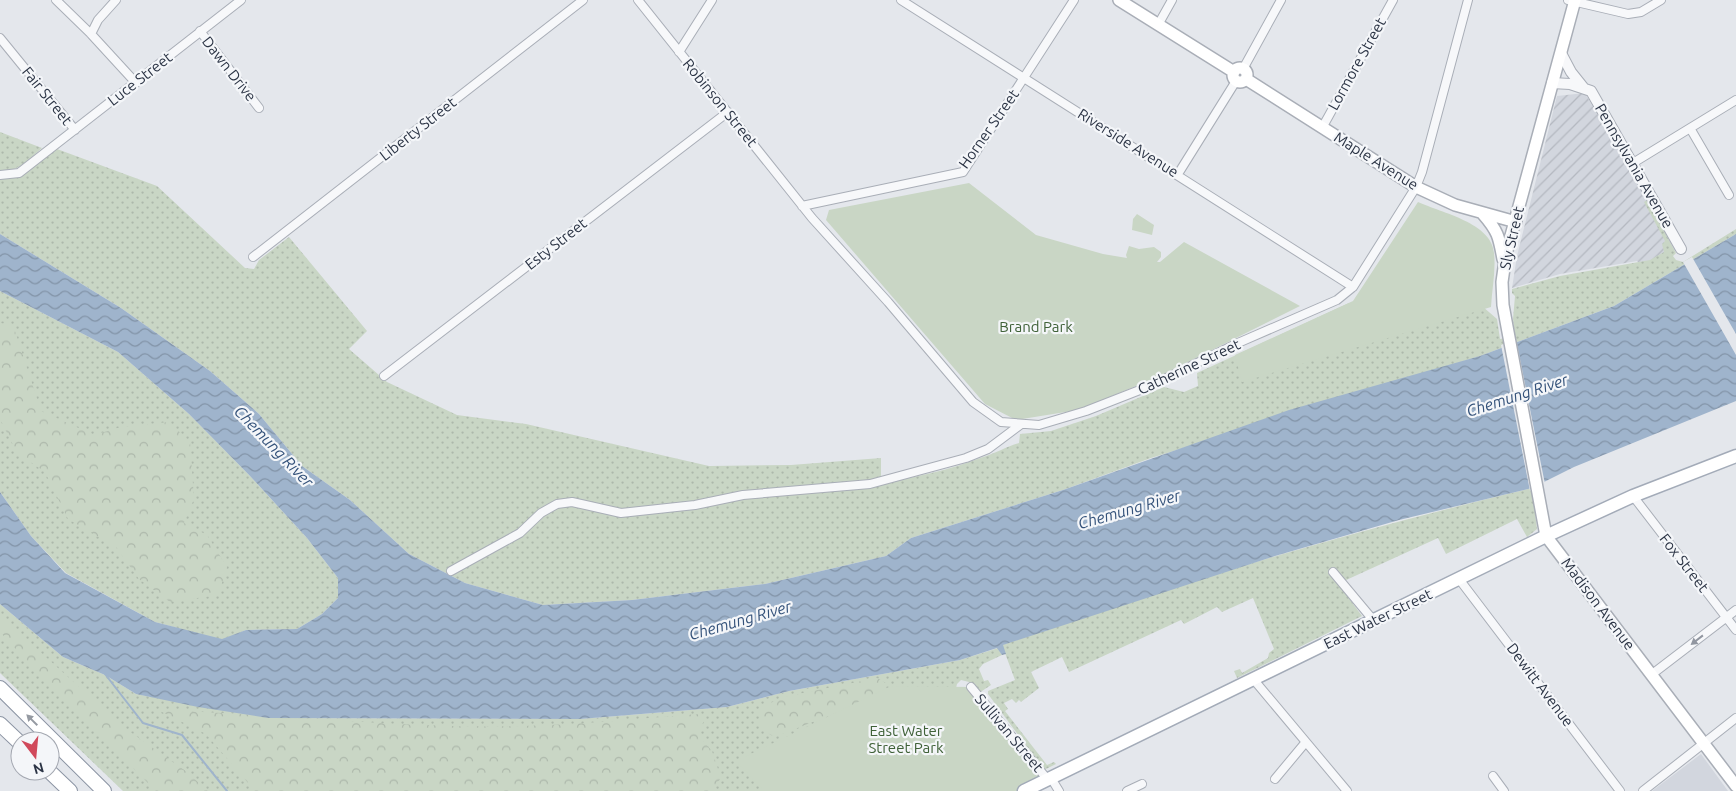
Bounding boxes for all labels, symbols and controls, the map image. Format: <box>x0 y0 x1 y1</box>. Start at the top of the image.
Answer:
street label: Lormore Street <box>1324 14 1389 113</box>
street label: Dawn Drive <box>199 33 260 104</box>
street label: Luce Street <box>104 48 175 109</box>
street label: Robinson Street <box>680 55 761 150</box>
street label: Fair Street <box>19 63 76 128</box>
street label: Horner Street <box>955 86 1022 172</box>
street label: Liberty Street <box>376 93 459 164</box>
street label: Pennsylvania Avenue <box>1592 101 1677 231</box>
street label: Riverside Avenue <box>1075 105 1182 180</box>
street label: Maple Avenue <box>1331 128 1421 193</box>
street label: Sly Street <box>1496 205 1527 271</box>
street label: Esty Street <box>522 214 590 273</box>
park label: Brand Park <box>999 318 1073 335</box>
street label: Catherine Street <box>1135 335 1243 398</box>
water label: Chemung River <box>1464 370 1571 420</box>
water label: Chemung River <box>231 402 318 491</box>
water label: Chemung River <box>1076 486 1183 532</box>
street label: Fox Street <box>1656 530 1713 595</box>
street label: Madison Avenue <box>1558 554 1639 653</box>
street label: East Water Street <box>1321 585 1435 652</box>
water label: Chemung River <box>687 597 794 643</box>
one-way arrow <box>1691 634 1704 645</box>
street label: Dewitt Avenue <box>1504 640 1577 730</box>
street label: Sullivan Street <box>972 690 1047 775</box>
one-way arrow <box>26 714 38 726</box>
park label: East Water Street Park <box>868 722 944 756</box>
north arrow <box>10 731 60 781</box>
text: N <box>31 759 46 778</box>

